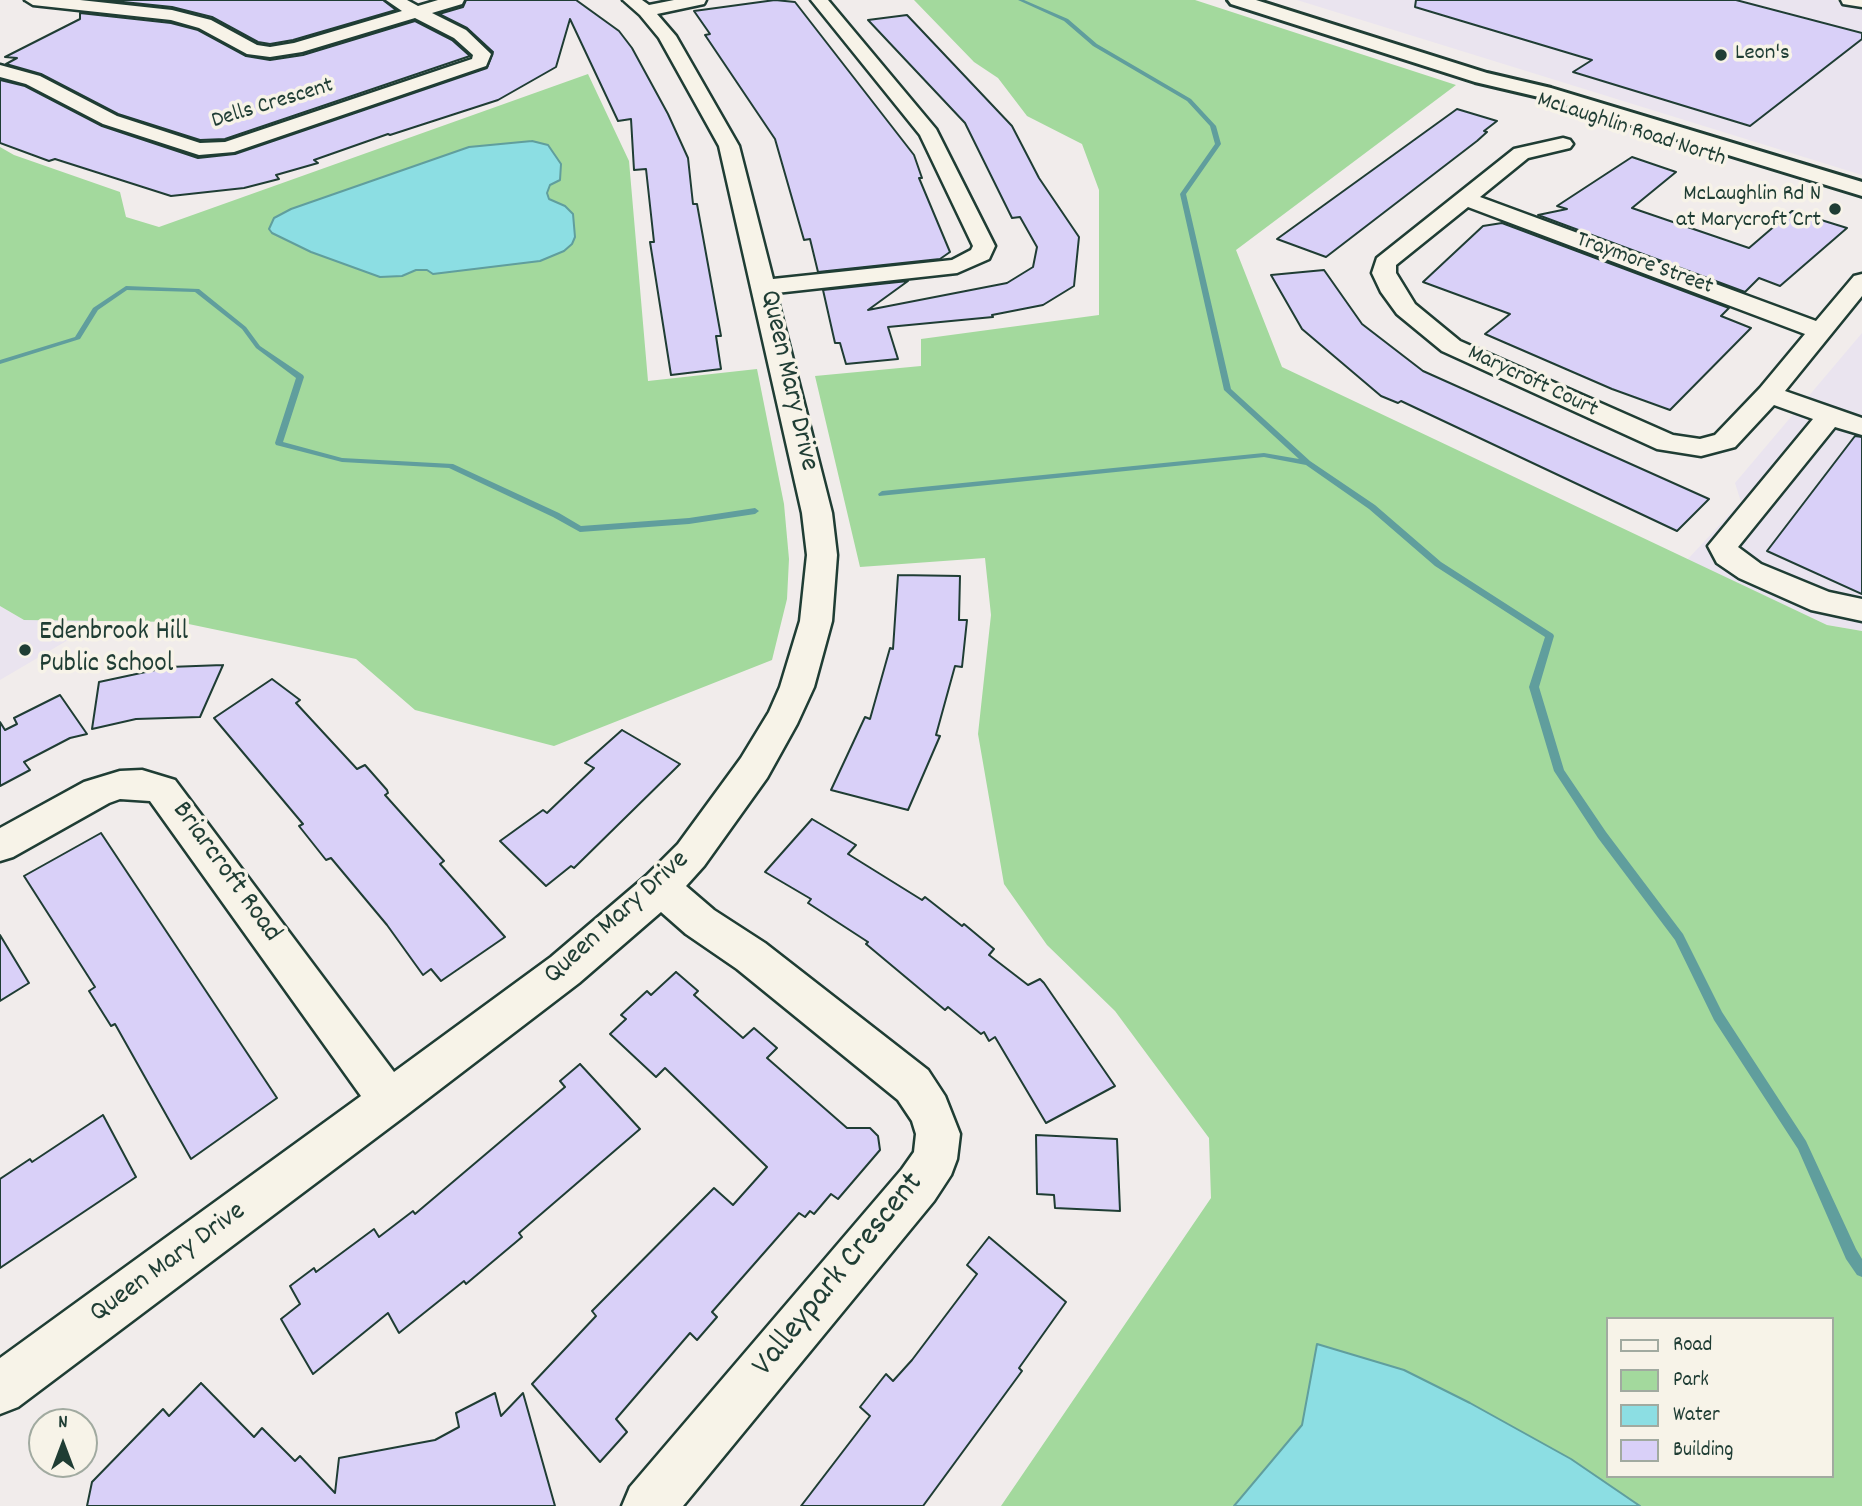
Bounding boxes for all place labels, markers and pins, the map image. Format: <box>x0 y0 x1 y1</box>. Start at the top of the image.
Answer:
place label: Leon's <box>1735 41 1790 69</box>
marker: Leon's <box>1713 47 1729 63</box>
place label: McLaughlin Rd N at Marycroft Crt <box>1676 182 1821 236</box>
marker: McLaughlin Rd N at Marycroft Crt <box>1827 201 1843 217</box>
place label: Edenbrook Hill Public School <box>39 617 188 683</box>
marker: Edenbrook Hill Public School <box>17 642 33 658</box>

